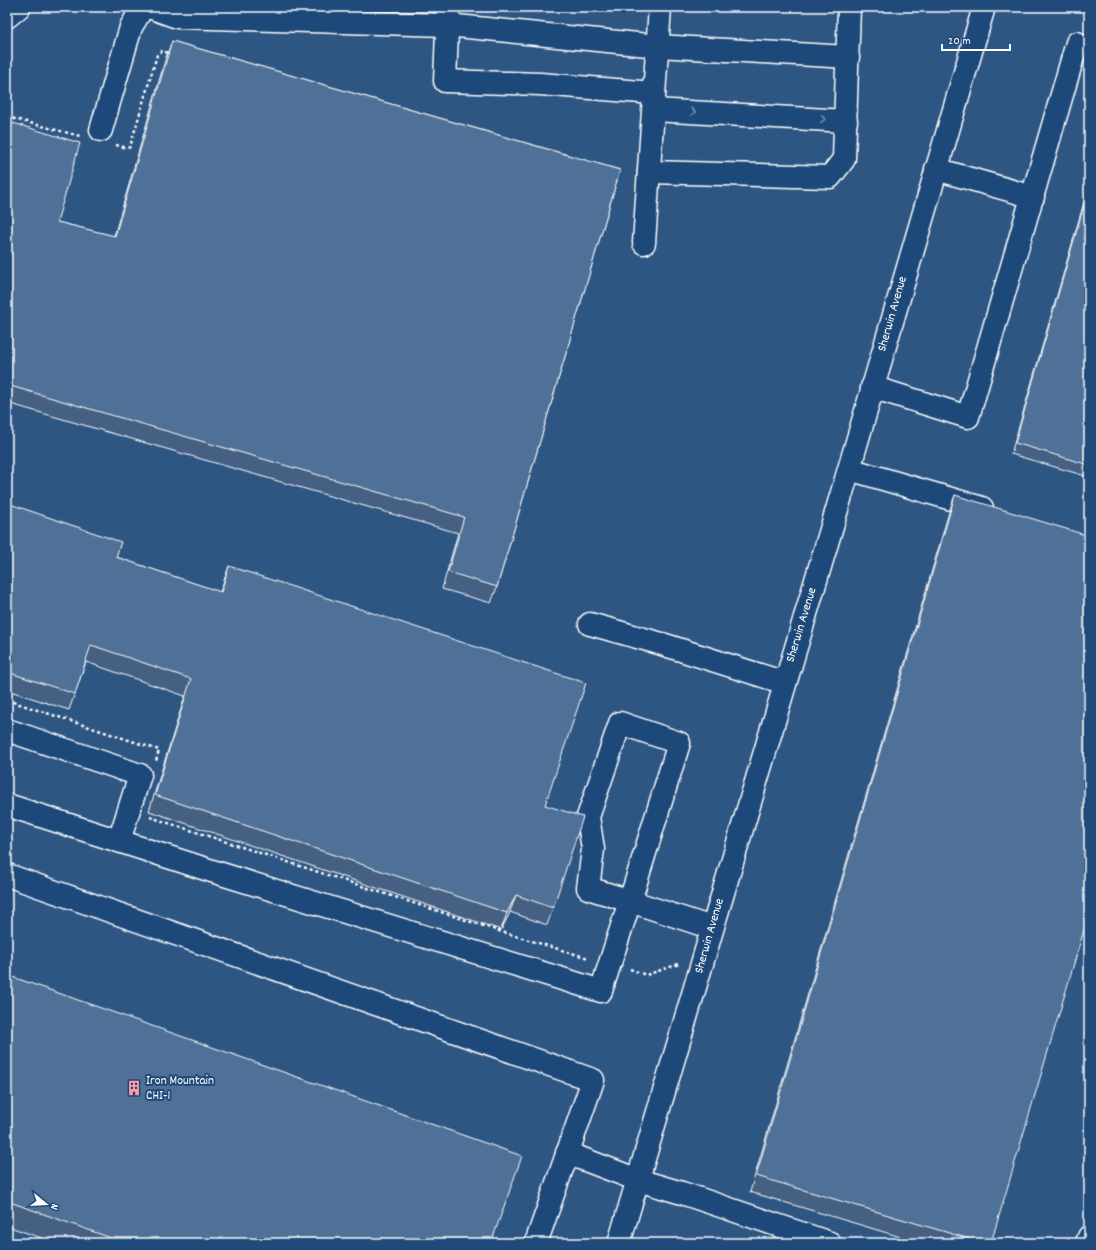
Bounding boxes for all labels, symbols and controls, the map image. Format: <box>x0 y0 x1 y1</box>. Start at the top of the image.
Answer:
scale bar <box>942 26 1010 52</box>
text: 20 m <box>948 33 971 50</box>
one-way arrow <box>690 108 696 116</box>
one-way arrow <box>820 115 826 124</box>
street label: Sherwin Avenue <box>873 274 913 354</box>
street label: Sherwin Avenue <box>782 585 822 665</box>
street label: Sherwin Avenue <box>690 896 730 976</box>
place label: Iron Mountain CHI-1 <box>146 1072 214 1106</box>
building icon: Iron Mountain CHI-1 <box>125 1079 143 1097</box>
north arrow <box>26 1184 66 1224</box>
text: N <box>45 1201 62 1212</box>

